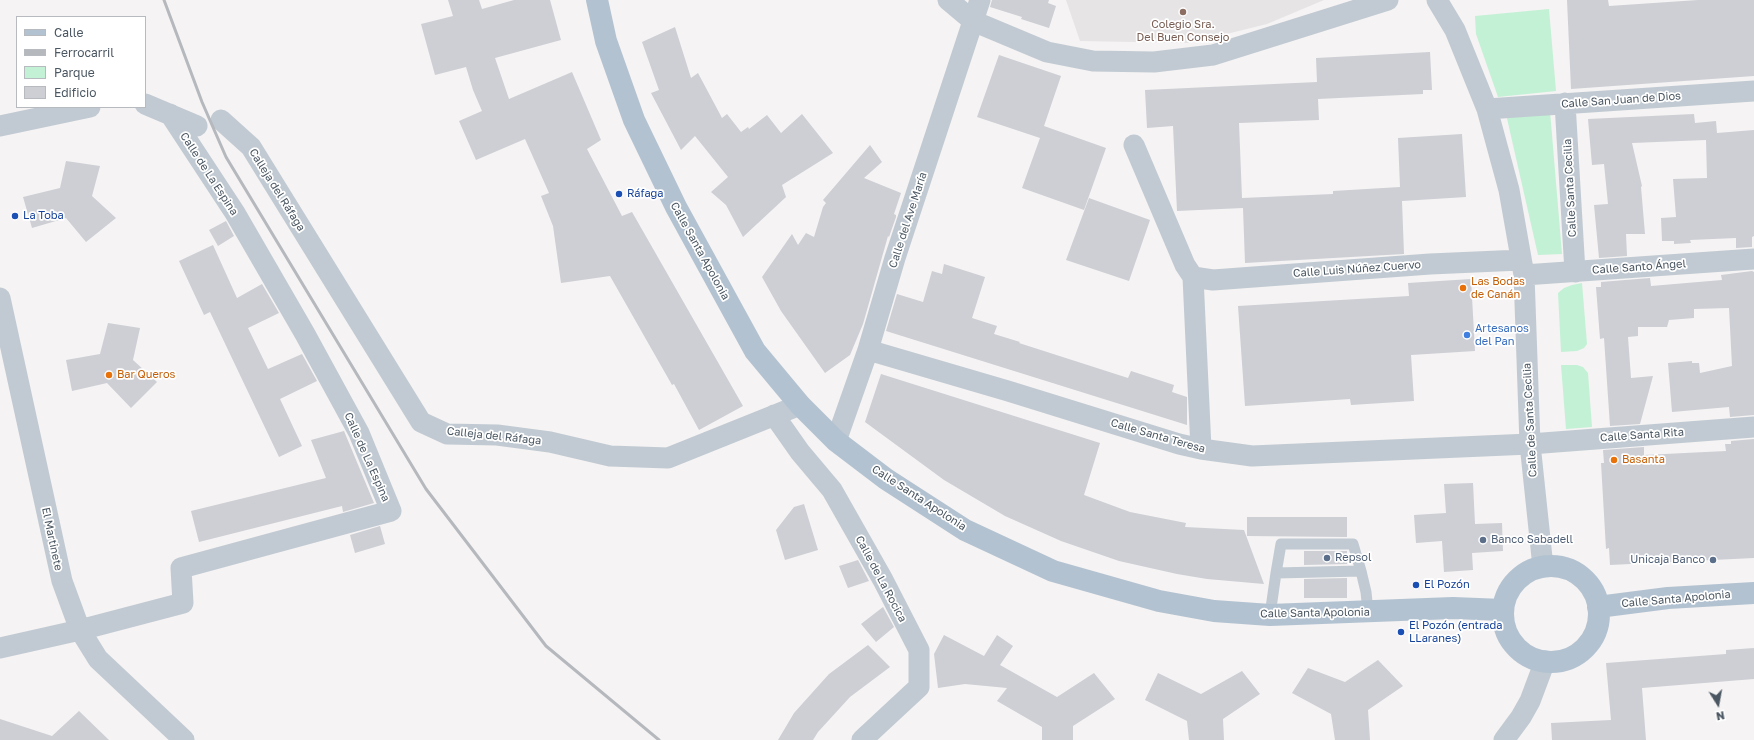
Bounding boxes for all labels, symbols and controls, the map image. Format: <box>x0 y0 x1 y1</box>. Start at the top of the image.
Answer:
marker: Colegio Sra. Del Buen Consejo <box>1178 7 1188 17</box>
legend <box>16 16 146 108</box>
place label: Colegio Sra. Del Buen Consejo <box>1137 18 1229 44</box>
text: Calle <box>54 25 83 40</box>
text: Ferrocarril <box>54 45 114 60</box>
text: Parque <box>54 65 95 80</box>
text: Edificio <box>54 85 96 100</box>
street label: Calle San Juan de Dios <box>1561 89 1681 111</box>
street label: Calle de La Espina <box>177 130 241 218</box>
street label: Calle Santa Cecilia <box>1561 138 1579 238</box>
street label: Calleja del Ráfaga <box>246 146 308 234</box>
street label: Calle del Ave María <box>886 170 930 270</box>
place label: Ráfaga <box>627 187 664 201</box>
marker: Ráfaga <box>614 189 624 199</box>
street label: Calle Santa Apolonia <box>668 200 732 302</box>
place label: La Toba <box>23 209 64 223</box>
marker: La Toba <box>10 211 20 221</box>
street label: Calle Santo Ángel <box>1592 257 1686 277</box>
street label: Calle Luis Núñez Cuervo <box>1293 258 1421 280</box>
place label: Las Bodas de Canán <box>1471 275 1525 301</box>
marker: Las Bodas de Canán <box>1458 283 1468 293</box>
place label: Artesanos del Pan <box>1475 322 1529 348</box>
marker: Artesanos del Pan <box>1462 330 1472 340</box>
street label: Calle de Santa Cecilia <box>1520 363 1540 477</box>
place label: Bar Queros <box>117 368 175 382</box>
marker: Bar Queros <box>104 370 114 380</box>
street label: Calle de La Espina <box>341 410 393 504</box>
street label: Calle Santa Teresa <box>1109 416 1207 456</box>
street label: Calleja del Ráfaga <box>446 424 542 448</box>
street label: Calle Santa Rita <box>1600 425 1684 445</box>
place label: Basanta <box>1622 453 1665 467</box>
marker: Basanta <box>1609 455 1619 465</box>
street label: Calle Santa Apolonia <box>869 463 969 533</box>
street label: El Martinete <box>39 506 65 572</box>
street label: Calle de La Rocica <box>853 533 909 625</box>
place label: Banco Sabadell <box>1491 533 1573 547</box>
marker: Banco Sabadell <box>1478 535 1488 545</box>
place label: Repsol <box>1335 551 1371 565</box>
marker: Repsol <box>1322 553 1332 563</box>
place label: Unicaja Banco <box>1630 553 1705 567</box>
marker: Unicaja Banco <box>1708 555 1718 565</box>
place label: El Pozón <box>1424 578 1470 592</box>
marker: El Pozón <box>1411 580 1421 590</box>
street label: Calle Santa Apolonia <box>1621 588 1731 610</box>
street label: Calle Santa Apolonia <box>1260 605 1370 621</box>
place label: El Pozón (entrada LLaranes) <box>1409 619 1502 645</box>
marker: El Pozón (entrada LLaranes) <box>1396 627 1406 637</box>
north arrow <box>1698 684 1738 724</box>
text: N <box>1715 709 1726 723</box>

